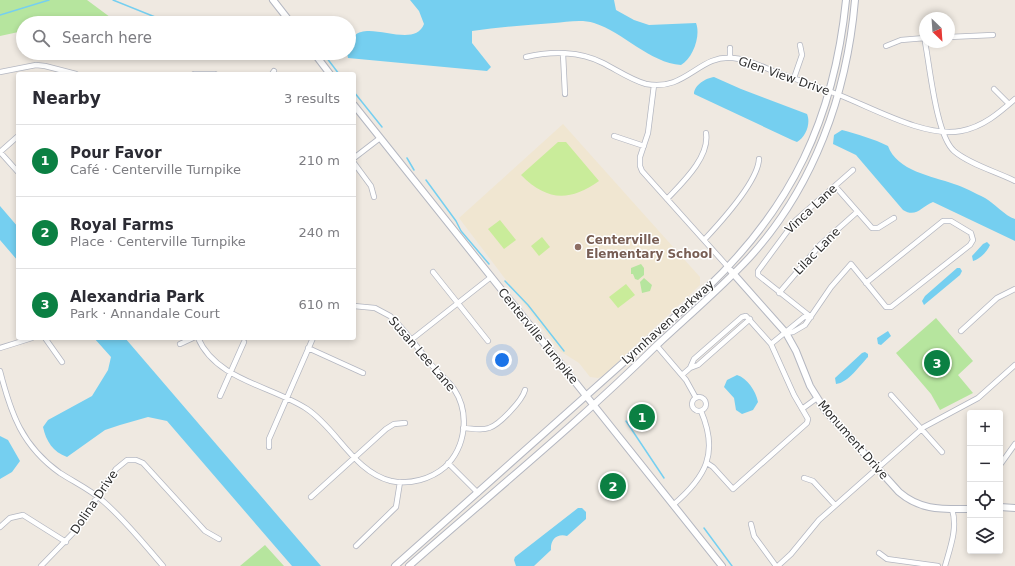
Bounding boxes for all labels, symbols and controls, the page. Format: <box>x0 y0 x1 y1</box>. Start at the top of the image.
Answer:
north arrow <box>919 12 955 48</box>
search box <box>16 16 356 60</box>
icon: search <box>30 27 52 49</box>
text: Search here <box>62 29 152 47</box>
street label: Glen View Drive <box>736 54 832 98</box>
text: Nearby <box>32 88 101 108</box>
text: 3 results <box>284 91 340 106</box>
text: Pour Favor <box>70 144 162 162</box>
text: 1 <box>40 153 50 168</box>
text: 210 m <box>298 153 340 168</box>
text: Café · Centerville Turnpike <box>70 162 241 177</box>
street label: Vinca Lane <box>782 181 840 237</box>
text: Royal Farms <box>70 216 174 234</box>
text: 2 <box>40 225 50 240</box>
text: 240 m <box>298 225 340 240</box>
street label: Lilac Lane <box>791 225 843 277</box>
place label: Centerville Elementary School <box>586 233 712 261</box>
text: Place · Centerville Turnpike <box>70 234 246 249</box>
marker: Centerville Elementary School <box>573 242 583 252</box>
street label: Lynnhaven Parkway <box>619 277 717 367</box>
street label: Centerville Turnpike <box>495 285 581 387</box>
text: Alexandria Park <box>70 288 204 306</box>
text: 3 <box>40 297 50 312</box>
text: 610 m <box>298 297 340 312</box>
text: Park · Annandale Court <box>70 306 220 321</box>
street label: Susan Lee Lane <box>386 314 458 394</box>
pin: 3 <box>924 348 950 378</box>
your location <box>492 350 512 370</box>
street label: Monument Drive <box>815 398 891 482</box>
pin: 1 <box>629 402 655 432</box>
map controls <box>967 410 1003 554</box>
button: + <box>967 410 1003 446</box>
button: − <box>967 446 1003 482</box>
street label: Dolina Drive <box>68 467 120 537</box>
pin: 2 <box>600 471 626 501</box>
button: locate <box>967 482 1003 518</box>
button: layers <box>967 518 1003 554</box>

